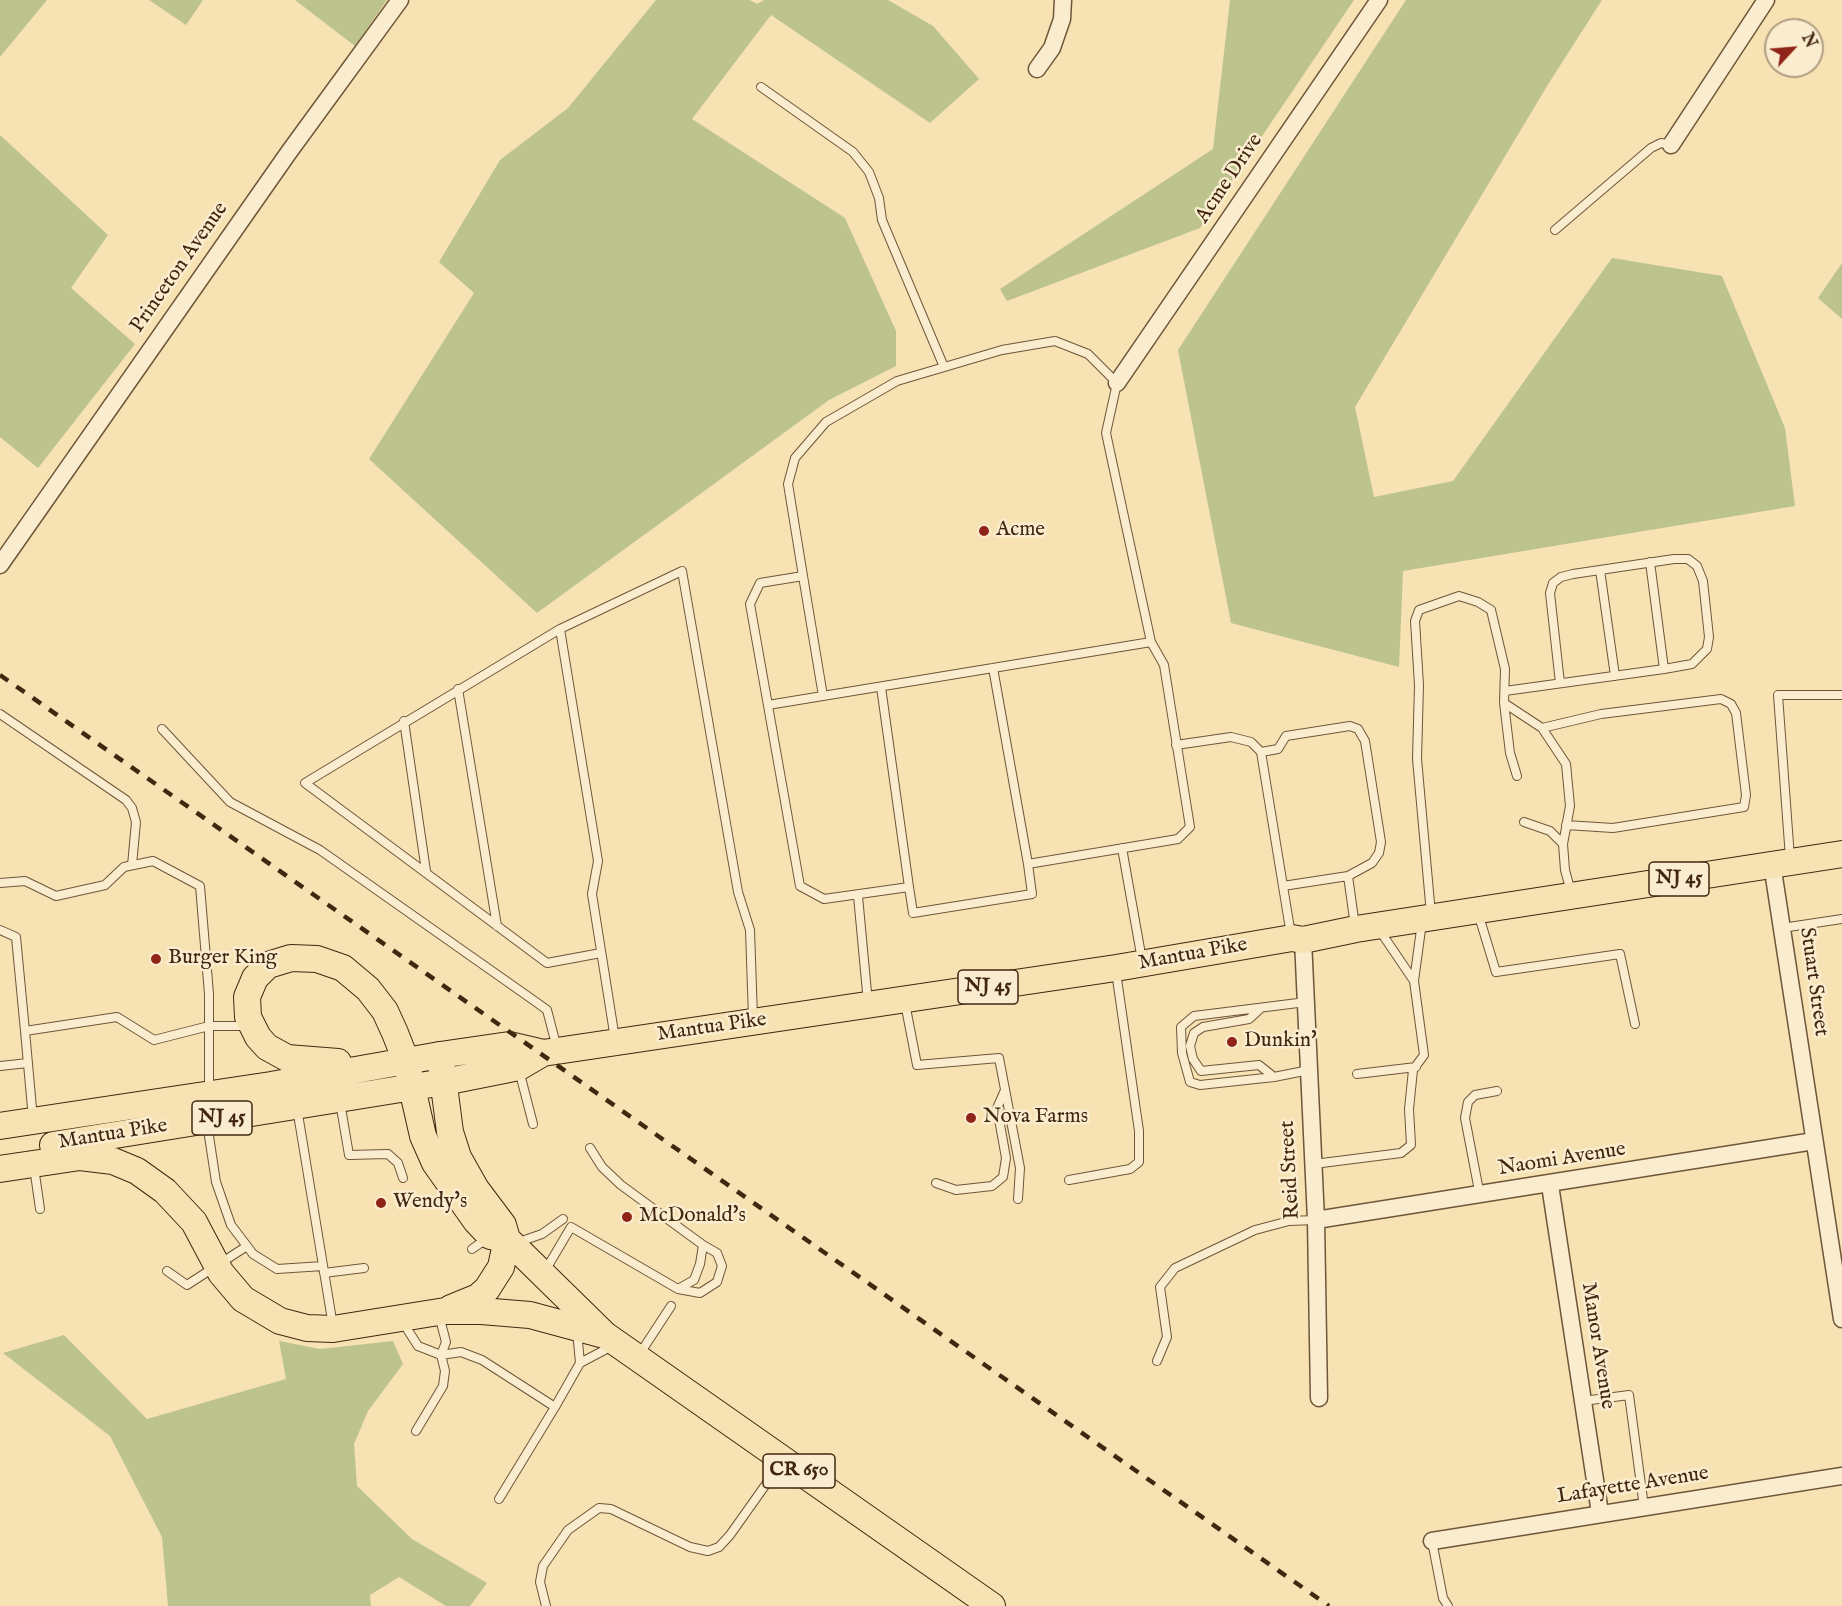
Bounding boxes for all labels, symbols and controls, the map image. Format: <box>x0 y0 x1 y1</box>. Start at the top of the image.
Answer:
north arrow <box>1764 18 1824 78</box>
text: N <box>1796 30 1820 52</box>
street label: Acme Drive <box>1191 129 1269 229</box>
street label: Princeton Avenue <box>126 198 234 338</box>
place label: Acme <box>996 518 1045 544</box>
marker: Acme <box>977 524 991 538</box>
road number: NJ 45 <box>1649 862 1709 896</box>
street label: Stuart Street <box>1793 926 1833 1038</box>
street label: Mantua Pike <box>1137 933 1249 977</box>
place label: Burger King <box>168 946 277 972</box>
marker: Burger King <box>149 952 163 966</box>
road number: NJ 45 <box>958 970 1018 1004</box>
street label: Mantua Pike <box>656 1008 768 1048</box>
place label: Dunkin' <box>1244 1029 1317 1055</box>
marker: Dunkin' <box>1225 1035 1239 1049</box>
road number: NJ 45 <box>192 1101 252 1135</box>
place label: Nova Farms <box>983 1105 1088 1131</box>
marker: Nova Farms <box>964 1111 978 1125</box>
street label: Mantua Pike <box>57 1114 169 1156</box>
street label: Reid Street <box>1276 1120 1306 1220</box>
street label: Naomi Avenue <box>1497 1137 1627 1183</box>
place label: Wendy's <box>393 1190 467 1216</box>
marker: Wendy's <box>374 1196 388 1210</box>
place label: McDonald's <box>639 1204 746 1230</box>
marker: McDonald's <box>620 1210 634 1224</box>
street label: Manor Avenue <box>1575 1281 1619 1411</box>
road number: CR 650 <box>763 1454 835 1488</box>
street label: Lafayette Avenue <box>1555 1462 1711 1510</box>

